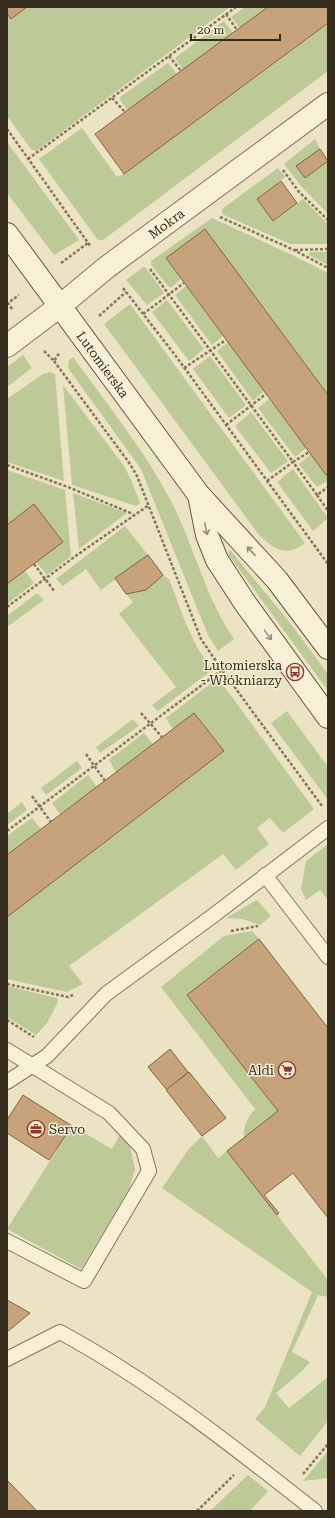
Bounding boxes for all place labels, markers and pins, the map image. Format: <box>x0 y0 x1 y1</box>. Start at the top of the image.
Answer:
place label: Lutomierska - Włókniarzy <box>200 658 282 688</box>
bus stop icon: Lutomierska - Włókniarzy <box>285 662 305 682</box>
supermarket icon: Aldi <box>277 1060 297 1080</box>
place label: Aldi <box>248 1063 274 1078</box>
office icon: Servo <box>26 1119 46 1139</box>
place label: Servo <box>49 1122 85 1137</box>

